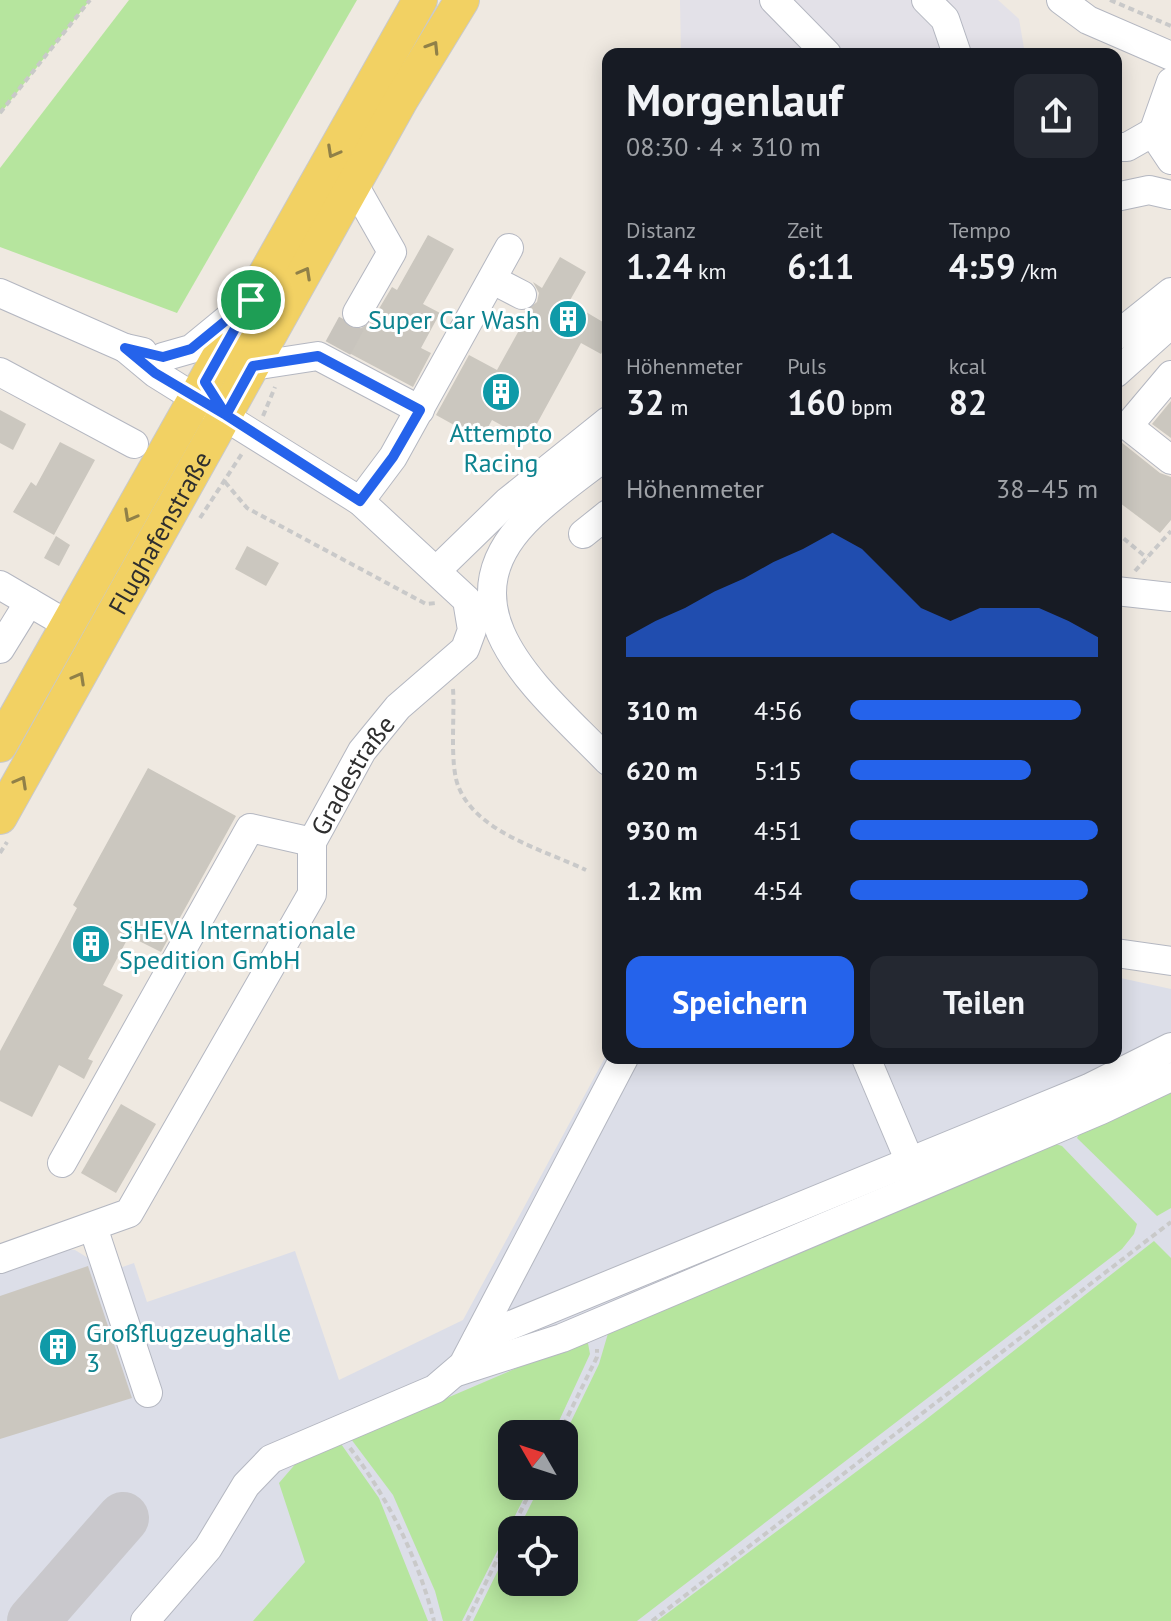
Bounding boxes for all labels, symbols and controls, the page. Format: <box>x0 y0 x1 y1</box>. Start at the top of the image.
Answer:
one-way arrow <box>423 41 438 55</box>
text: Morgenlauf <box>626 71 843 128</box>
button: share <box>1014 74 1098 158</box>
text: 08:30 · 4 × 310 m <box>626 130 821 163</box>
one-way arrow <box>327 143 343 157</box>
text: Distanz <box>626 216 696 244</box>
text: Zeit <box>787 216 823 244</box>
text: Tempo <box>949 216 1011 244</box>
text: 1.24 <box>626 244 692 288</box>
text: 6:11 <box>787 244 854 288</box>
text: 4:59 <box>949 244 1016 288</box>
text: km <box>692 257 726 285</box>
text: /km <box>1016 257 1058 285</box>
pin <box>217 266 285 334</box>
one-way arrow <box>295 267 311 282</box>
icon: arrive <box>229 278 273 322</box>
building icon: Super Car Wash <box>547 298 589 340</box>
place label: Super Car Wash <box>368 303 540 336</box>
text: Höhenmeter <box>626 352 743 380</box>
text: Puls <box>787 352 826 380</box>
text: kcal <box>949 352 986 380</box>
building icon: Attempto Racing <box>480 371 522 413</box>
text: 32 <box>626 380 665 424</box>
text: 160 <box>787 380 845 424</box>
text: 82 <box>949 380 987 424</box>
text: m <box>665 393 688 421</box>
text: bpm <box>845 393 893 421</box>
place label: Attempto Racing <box>449 416 553 479</box>
street label: Flughafenstraße <box>100 445 218 620</box>
text: Höhenmeter <box>626 472 764 505</box>
text: 38–45 m <box>996 472 1098 505</box>
one-way arrow <box>125 507 140 522</box>
one-way arrow <box>69 672 85 686</box>
text: 310 m <box>626 694 698 727</box>
text: 4:56 <box>754 694 802 727</box>
street label: Gradestraße <box>303 708 401 841</box>
text: 620 m <box>626 754 698 787</box>
text: 5:15 <box>754 754 802 787</box>
one-way arrow <box>11 776 27 790</box>
text: 930 m <box>626 814 698 847</box>
text: 4:51 <box>754 814 802 847</box>
text: 1.2 km <box>626 874 702 907</box>
text: 4:54 <box>754 874 802 907</box>
place label: SHEVA Internationale Spedition GmbH <box>119 913 356 976</box>
building icon: SHEVA Internationale Spedition GmbH <box>70 923 112 965</box>
button: Speichern <box>626 956 854 1048</box>
button: Teilen <box>870 956 1098 1048</box>
place label: Großflugzeughalle 3 <box>86 1316 291 1379</box>
building icon: Großflugzeughalle 3 <box>37 1326 79 1368</box>
north arrow <box>498 1420 578 1500</box>
map controls <box>498 1420 578 1596</box>
button: locate <box>498 1516 578 1596</box>

